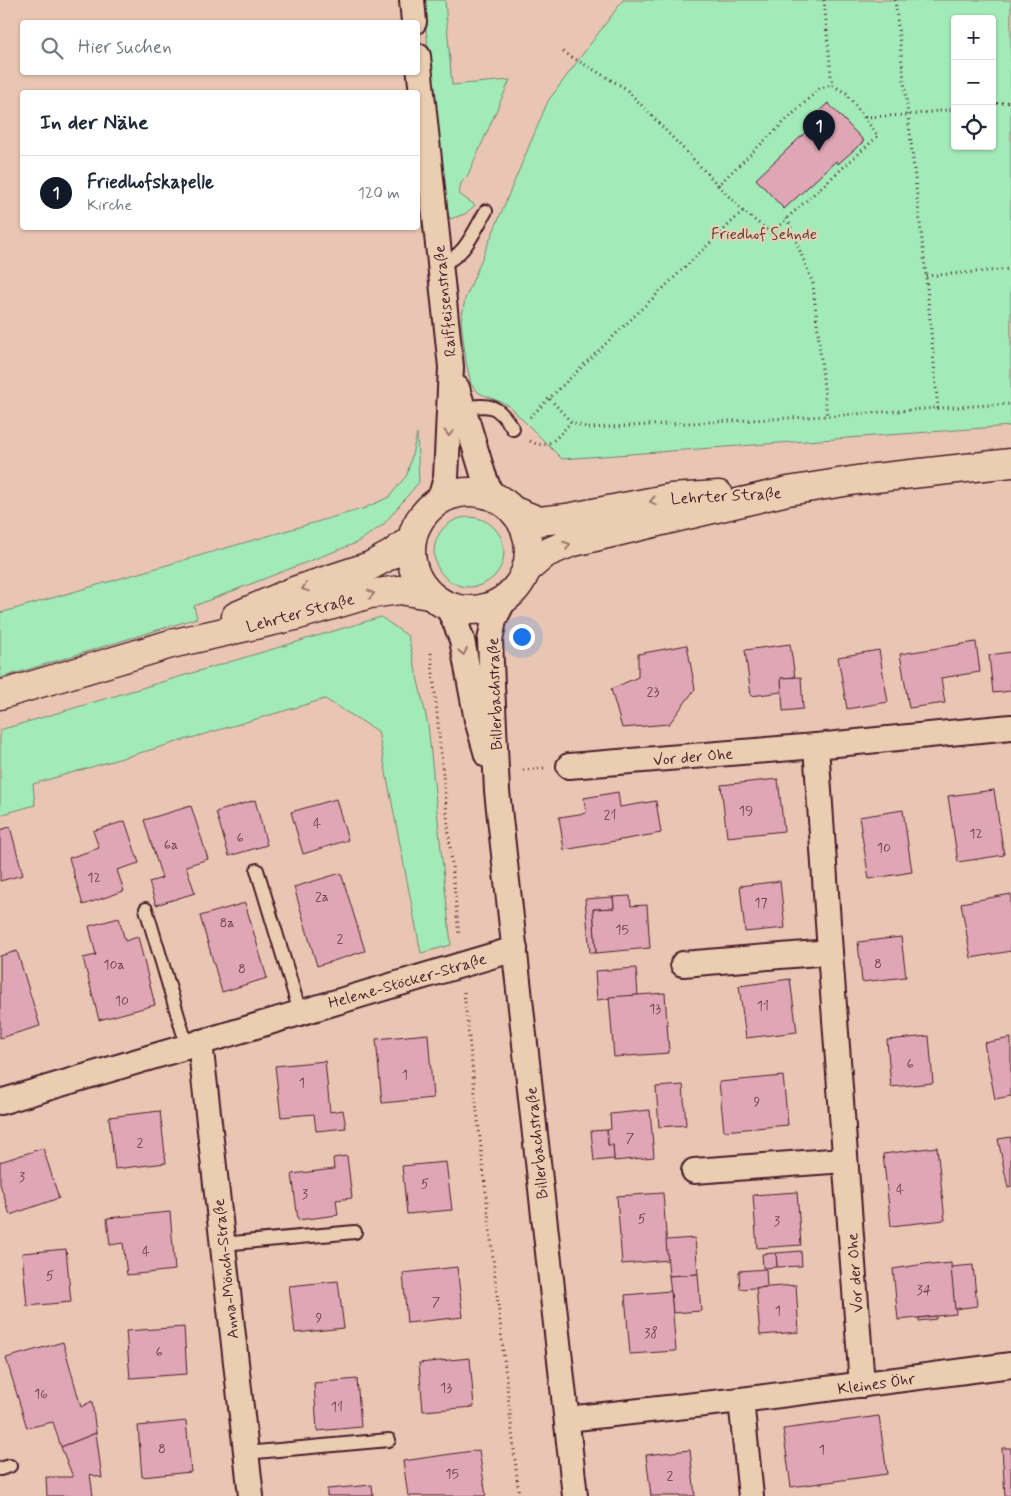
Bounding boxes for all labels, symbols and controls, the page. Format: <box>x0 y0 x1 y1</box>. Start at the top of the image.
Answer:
map controls <box>951 15 996 150</box>
button: + <box>951 15 996 60</box>
search box <box>20 20 420 75</box>
icon: search <box>38 34 66 62</box>
text: Hier suchen <box>78 35 172 60</box>
button: − <box>951 60 996 105</box>
button: locate <box>951 105 996 150</box>
text: In der Nähe <box>40 109 148 137</box>
pin: 1 <box>803 110 835 151</box>
text: Friedhofskapelle <box>87 170 214 195</box>
text: 1 <box>52 183 60 204</box>
text: 120 m <box>358 183 400 204</box>
text: Kirche <box>87 195 132 216</box>
park label: Friedhof Sehnde <box>711 224 817 245</box>
street label: Raiffeisenstraße <box>429 244 462 358</box>
one-way arrow <box>443 430 454 438</box>
street label: Lehrter Straße <box>670 483 782 510</box>
one-way arrow <box>648 495 657 506</box>
one-way arrow <box>562 541 571 551</box>
one-way arrow <box>301 582 309 592</box>
street label: Lehrter Straße <box>244 589 357 638</box>
one-way arrow <box>367 590 376 600</box>
your location <box>509 624 535 650</box>
street label: Billerbachstraße <box>483 637 508 751</box>
one-way arrow <box>458 647 468 656</box>
house number: 23 <box>647 683 659 701</box>
street label: Vor der Ohe <box>652 744 734 771</box>
house number: 19 <box>739 802 753 820</box>
house number: 21 <box>604 806 616 824</box>
house number: 4 <box>313 815 321 833</box>
house number: 12 <box>969 825 983 843</box>
house number: 6 <box>236 829 244 847</box>
house number: 6a <box>164 836 178 854</box>
house number: 10 <box>877 839 891 857</box>
house number: 12 <box>87 869 101 887</box>
house number: 2a <box>315 888 329 906</box>
house number: 17 <box>754 894 768 912</box>
house number: 8a <box>219 914 235 932</box>
house number: 15 <box>615 921 629 939</box>
house number: 2 <box>337 930 344 948</box>
street label: Helene-Stöcker-Straße <box>326 949 489 1014</box>
house number: 8 <box>874 955 882 973</box>
house number: 10a <box>103 956 125 974</box>
house number: 8 <box>238 960 246 978</box>
house number: 10 <box>115 992 129 1010</box>
house number: 11 <box>757 997 769 1015</box>
house number: 13 <box>649 1000 661 1018</box>
house number: 6 <box>906 1055 914 1073</box>
house number: 1 <box>402 1066 408 1084</box>
house number: 1 <box>299 1074 305 1092</box>
street label: Billerbachstraße <box>521 1086 554 1200</box>
house number: 9 <box>754 1093 761 1111</box>
house number: 7 <box>626 1129 635 1147</box>
house number: 2 <box>137 1134 144 1152</box>
house number: 3 <box>19 1168 25 1186</box>
house number: 5 <box>421 1175 429 1193</box>
house number: 4 <box>896 1181 904 1199</box>
house number: 3 <box>302 1185 308 1203</box>
street label: Anna-Mönch-Straße <box>209 1197 244 1340</box>
house number: 5 <box>638 1210 646 1228</box>
house number: 3 <box>774 1212 780 1230</box>
street label: Vor der Ohe <box>842 1232 869 1314</box>
house number: 4 <box>142 1243 150 1261</box>
house number: 5 <box>46 1267 54 1285</box>
house number: 34 <box>917 1281 932 1299</box>
house number: 7 <box>432 1293 441 1311</box>
house number: 1 <box>775 1302 781 1320</box>
house number: 9 <box>316 1309 323 1327</box>
house number: 38 <box>644 1324 658 1342</box>
house number: 6 <box>155 1343 163 1361</box>
street label: Kleines Öhr <box>836 1369 917 1400</box>
house number: 13 <box>440 1379 452 1397</box>
house number: 16 <box>34 1385 48 1403</box>
house number: 11 <box>331 1398 343 1416</box>
house number: 8 <box>158 1440 166 1458</box>
house number: 1 <box>819 1441 825 1459</box>
house number: 15 <box>445 1465 459 1483</box>
house number: 2 <box>667 1467 674 1485</box>

